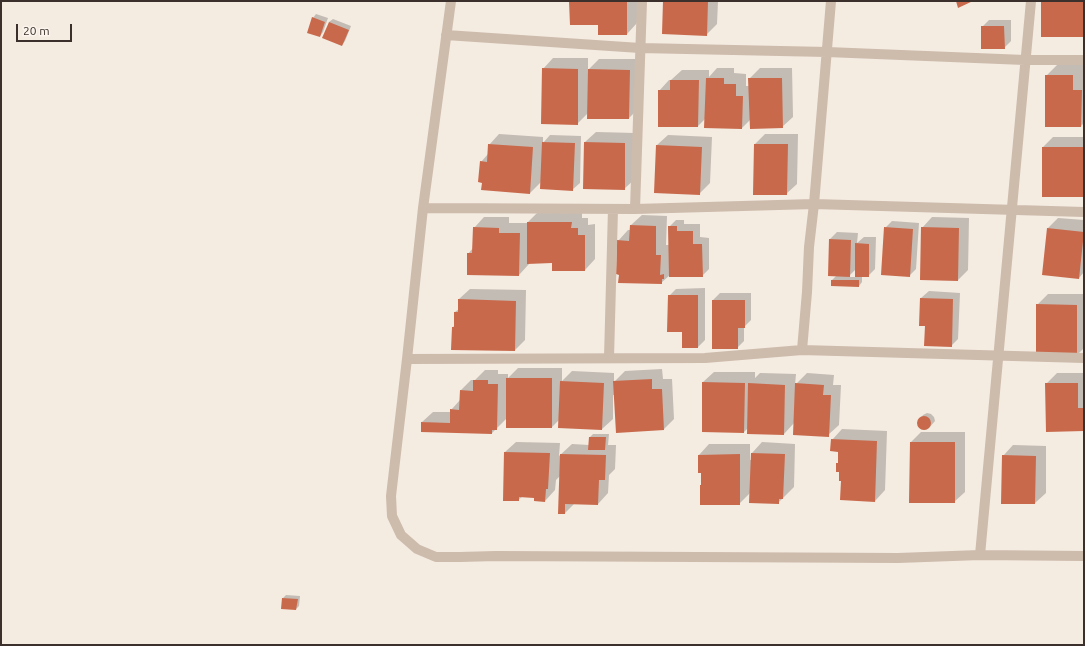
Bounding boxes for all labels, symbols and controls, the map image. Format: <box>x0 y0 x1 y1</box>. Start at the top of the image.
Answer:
scale bar <box>18 16 74 42</box>
text: 20 m <box>23 24 50 37</box>

